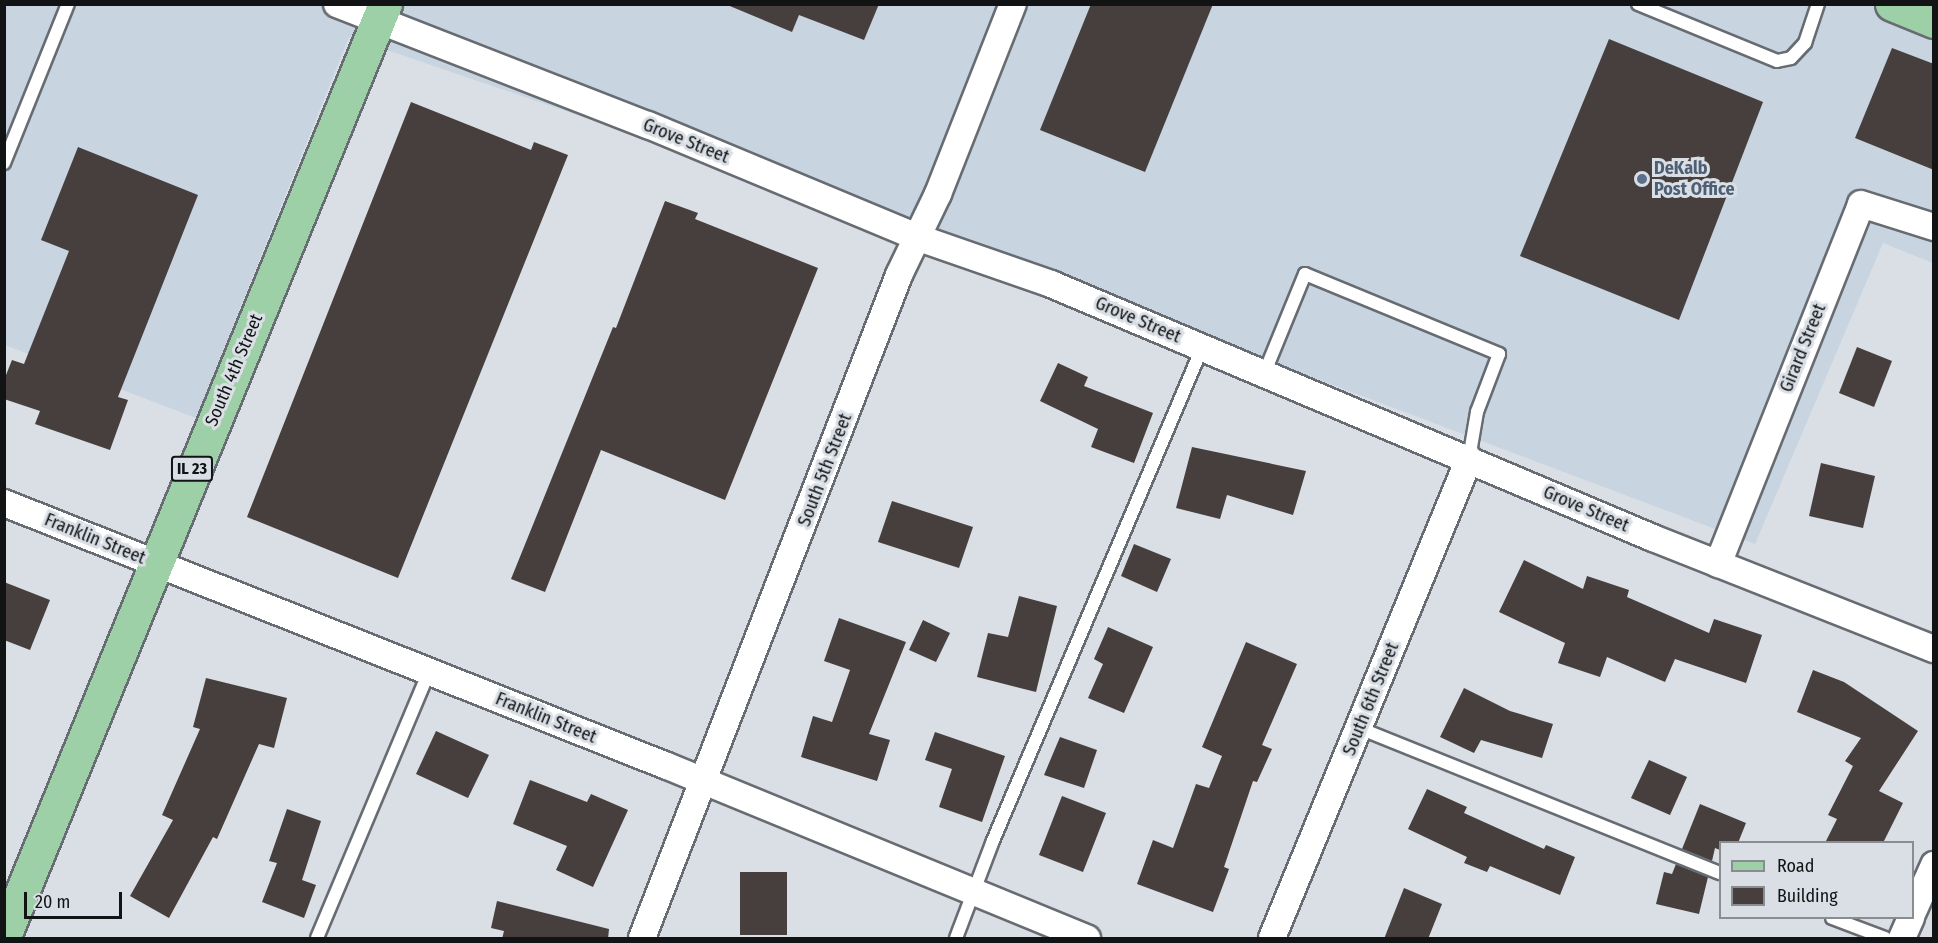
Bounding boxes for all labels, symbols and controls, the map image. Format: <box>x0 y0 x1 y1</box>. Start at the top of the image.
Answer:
street label: Grove Street <box>640 114 732 168</box>
place label: DeKalb Post Office <box>1654 158 1735 201</box>
marker: DeKalb Post Office <box>1635 172 1649 186</box>
street label: Grove Street <box>1092 292 1184 348</box>
street label: Girard Street <box>1776 301 1830 395</box>
street label: South 4th Street <box>201 311 267 429</box>
street label: South 5th Street <box>794 410 856 530</box>
road number: IL 23 <box>170 456 214 482</box>
street label: Grove Street <box>1540 481 1632 537</box>
street label: Franklin Street <box>41 509 149 569</box>
street label: South 6th Street <box>1338 639 1404 759</box>
street label: Franklin Street <box>492 688 600 748</box>
legend <box>1719 841 1914 919</box>
text: Road <box>1777 855 1814 877</box>
scale bar <box>27 880 124 918</box>
text: Building <box>1777 885 1838 907</box>
text: 20 m <box>35 891 70 913</box>

